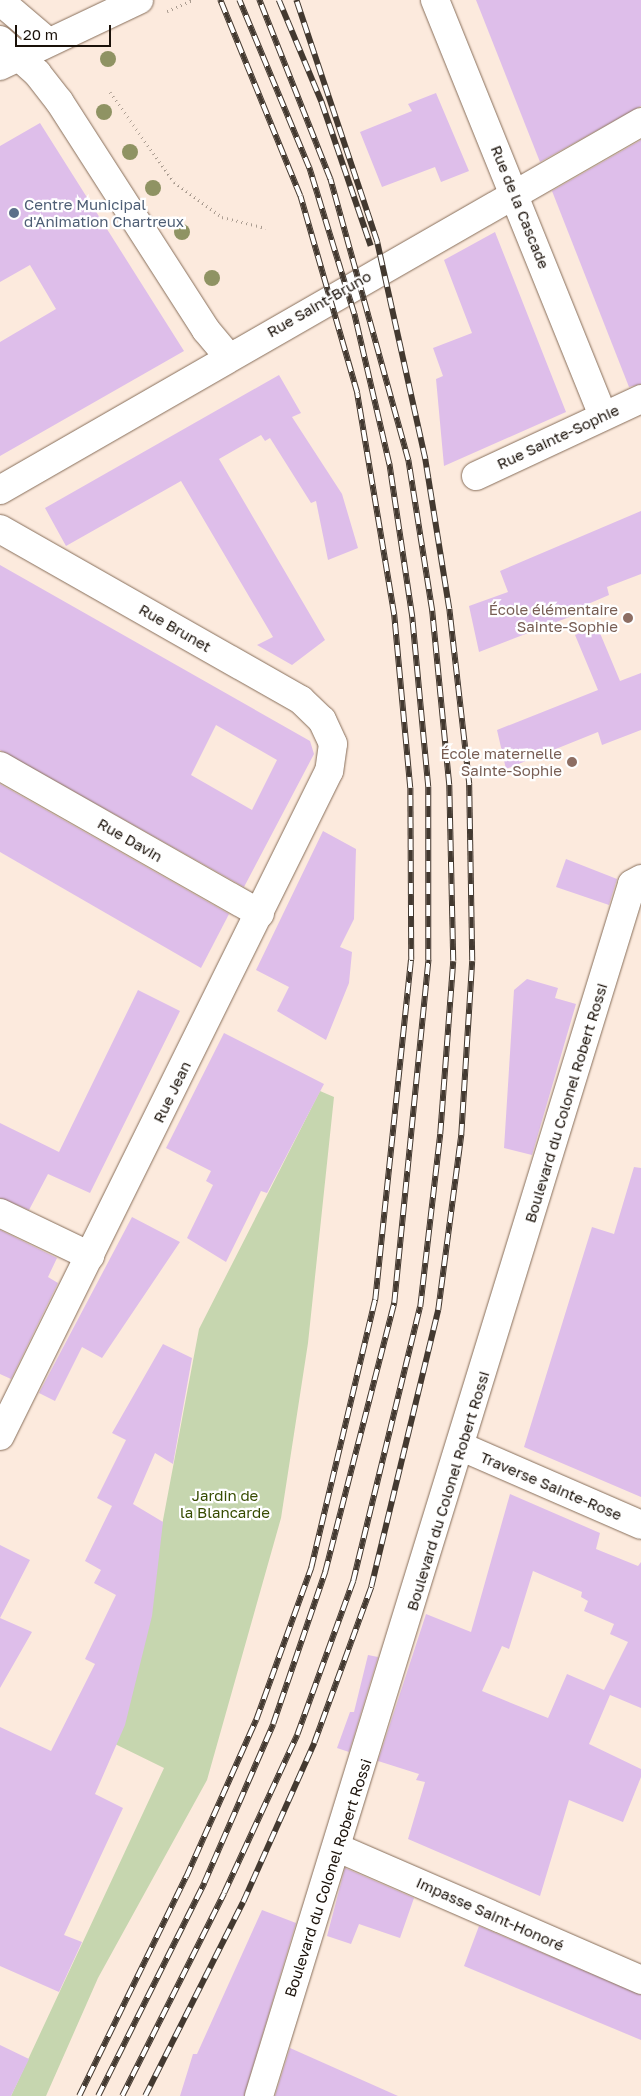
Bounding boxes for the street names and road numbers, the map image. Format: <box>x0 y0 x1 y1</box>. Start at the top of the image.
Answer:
street label: Rue de la Cascade <box>487 143 553 271</box>
street label: Rue Saint-Bruno <box>264 267 374 341</box>
street label: Rue Sainte-Sophie <box>494 401 622 473</box>
street label: Rue Brunet <box>136 600 214 656</box>
street label: Rue Davin <box>94 814 166 866</box>
street label: Boulevard du Colonel Robert Rossi <box>521 981 611 1225</box>
street label: Rue Jean <box>149 1058 195 1126</box>
street label: Boulevard du Colonel Robert Rossi <box>403 1369 493 1613</box>
street label: Traverse Sainte-Rose <box>477 1448 625 1524</box>
street label: Boulevard du Colonel Robert Rossi <box>281 1757 375 1999</box>
street label: Impasse Saint-Honoré <box>413 1873 567 1955</box>

